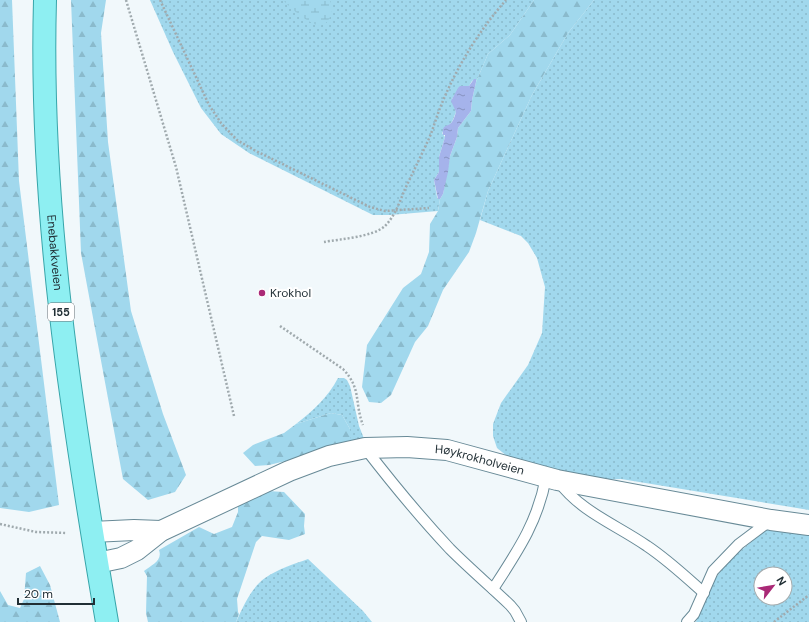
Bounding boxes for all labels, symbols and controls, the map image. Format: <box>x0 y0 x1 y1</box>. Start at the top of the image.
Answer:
street label: Enebakkveien <box>43 214 66 292</box>
place label: Krokhol <box>270 285 311 301</box>
marker: Krokhol <box>257 288 267 298</box>
road number: 155 <box>48 303 74 321</box>
street label: Høykrokholveien <box>434 441 526 479</box>
north arrow <box>753 566 793 606</box>
text: N <box>774 574 790 588</box>
scale bar <box>18 580 94 606</box>
text: 20 m <box>24 586 53 602</box>

